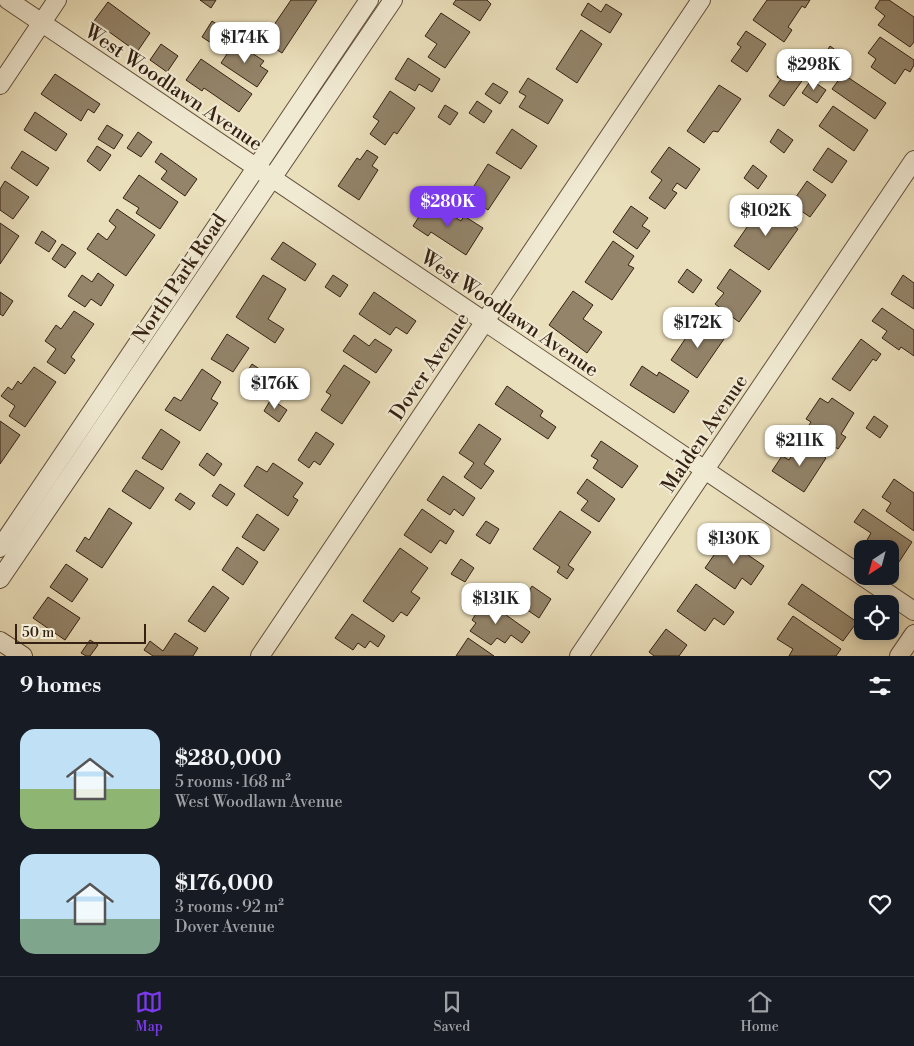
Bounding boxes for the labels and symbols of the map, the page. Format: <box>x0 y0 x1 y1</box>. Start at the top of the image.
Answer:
street label: West Woodlawn Avenue <box>79 19 267 157</box>
pin: $174K <box>210 22 280 64</box>
pin: $298K <box>779 48 849 91</box>
pin: $280K <box>413 186 483 228</box>
pin: $102K <box>731 194 801 237</box>
street label: North Park Road <box>128 209 233 348</box>
street label: West Woodlawn Avenue <box>415 245 603 383</box>
pin: $172K <box>663 306 733 349</box>
street label: Dover Avenue <box>385 308 476 426</box>
pin: $176K <box>240 368 310 410</box>
street label: Malden Avenue <box>657 370 754 498</box>
pin: $211K <box>765 424 835 467</box>
pin: $130K <box>699 522 769 565</box>
north arrow <box>854 540 899 585</box>
pin: $131K <box>461 582 531 625</box>
scale bar <box>15 621 146 644</box>

